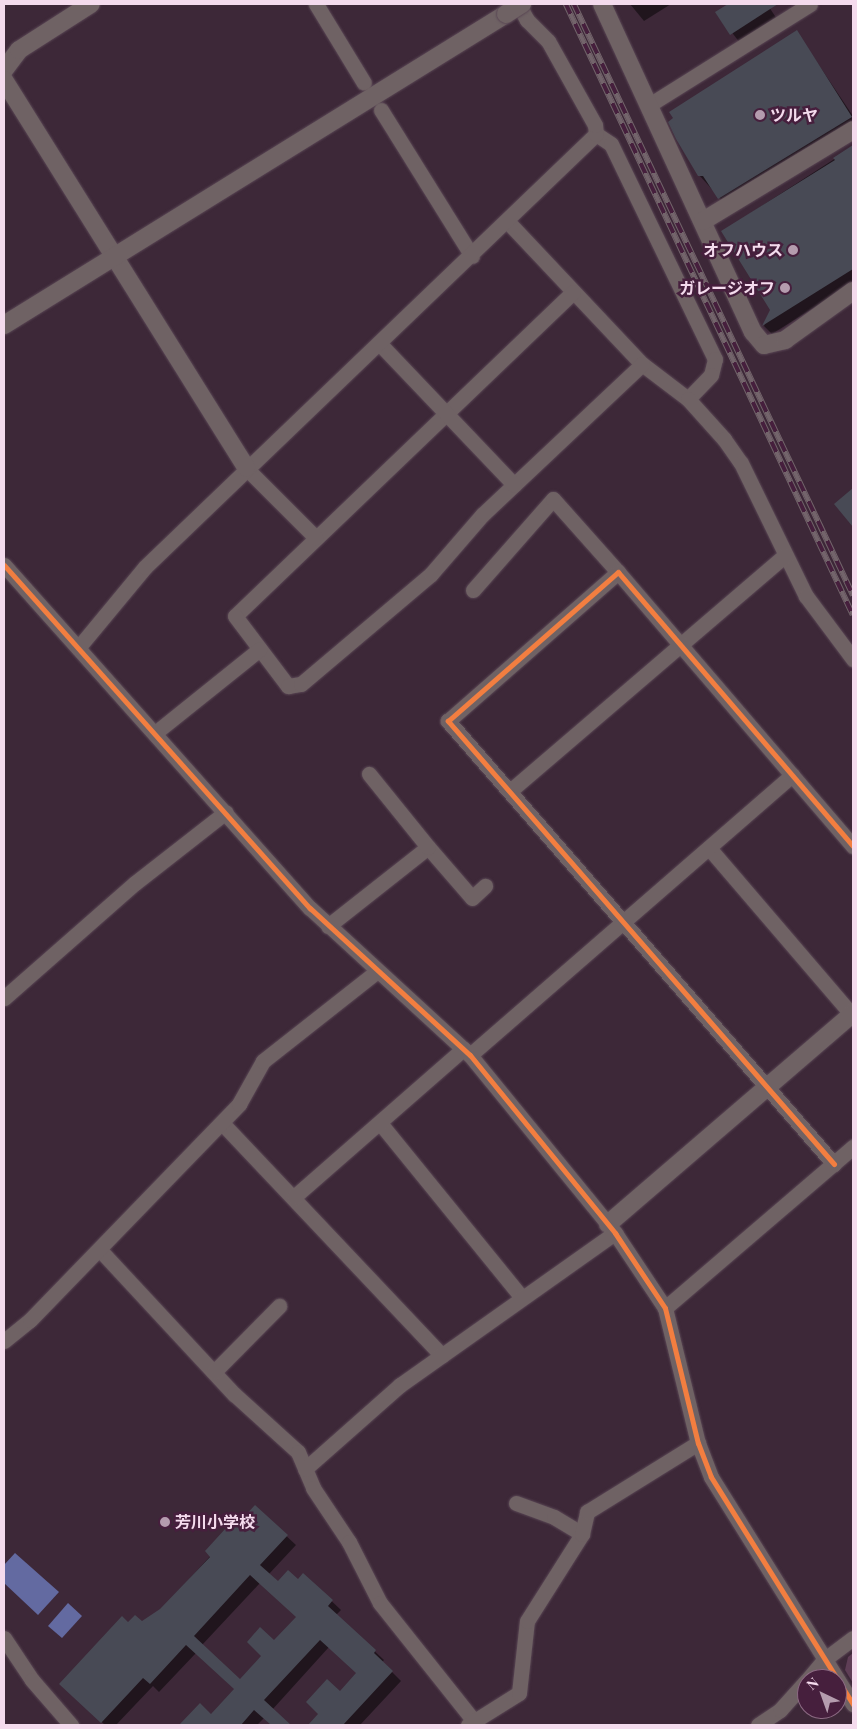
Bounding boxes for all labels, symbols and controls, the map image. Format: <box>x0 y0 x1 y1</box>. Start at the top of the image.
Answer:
place label: ツルヤ <box>770 105 818 125</box>
marker: ツルヤ <box>754 109 766 121</box>
place label: オフハウス <box>703 240 783 260</box>
marker: オフハウス <box>787 244 799 256</box>
place label: ガレージオフ <box>679 278 775 298</box>
marker: ガレージオフ <box>779 282 791 294</box>
place label: 芳川小学校 <box>175 1512 255 1532</box>
marker: 芳川小学校 <box>159 1516 171 1528</box>
north arrow <box>797 1669 847 1719</box>
text: N <box>802 1673 822 1694</box>

